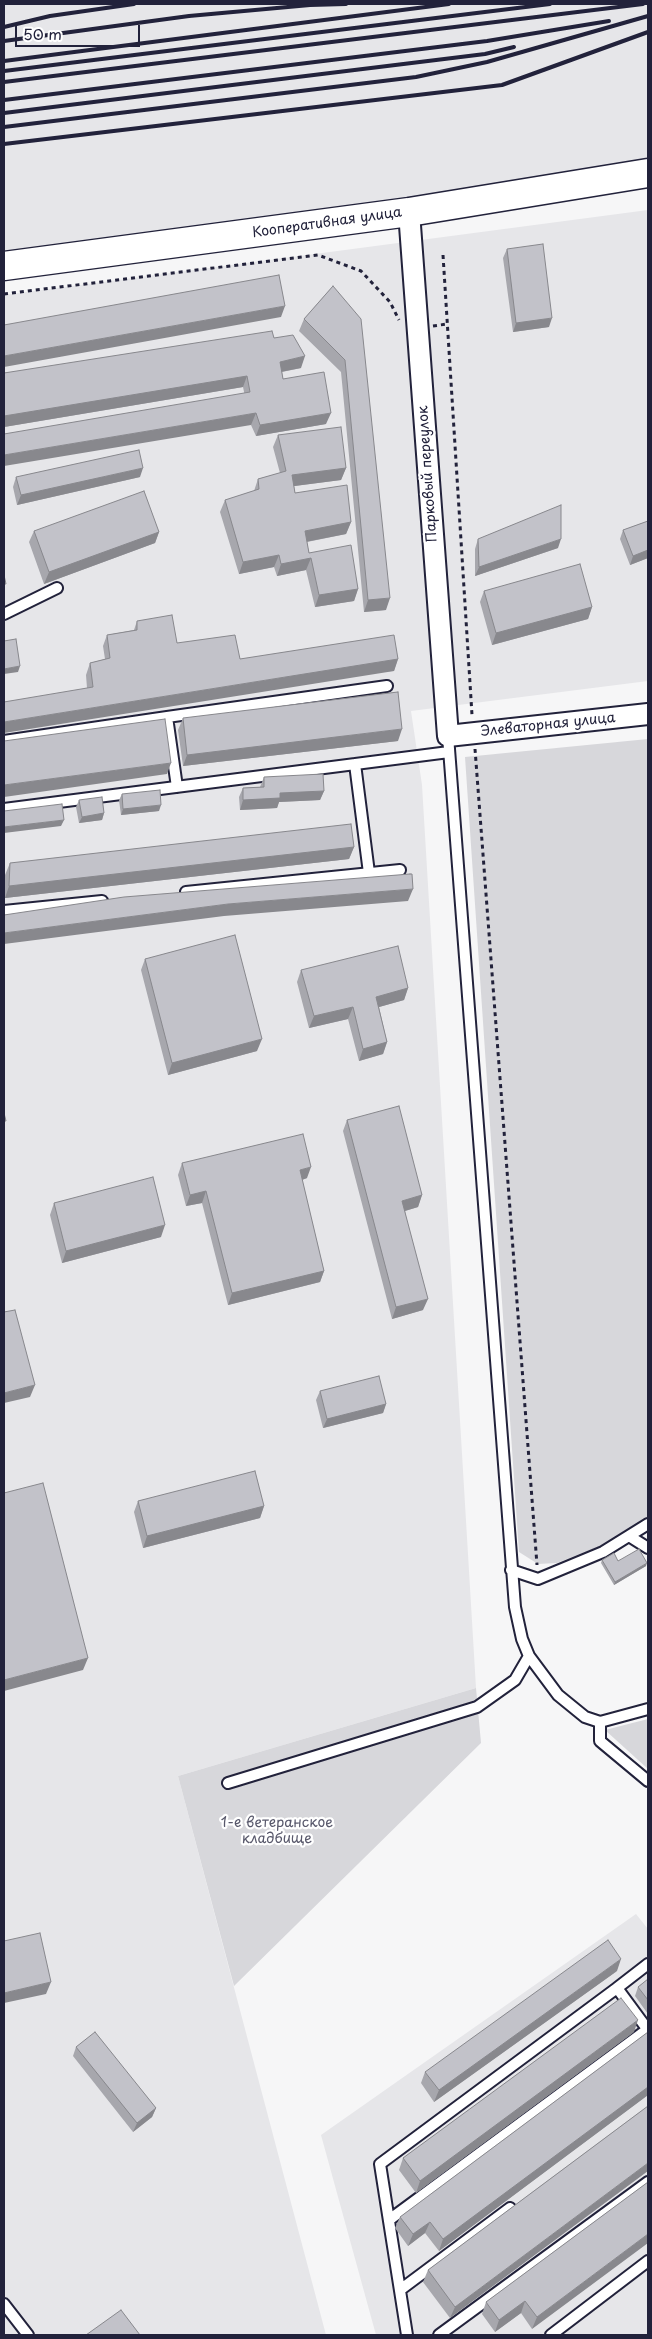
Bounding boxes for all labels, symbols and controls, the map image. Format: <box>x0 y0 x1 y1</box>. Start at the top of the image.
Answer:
scale bar <box>18 15 142 47</box>
text: 50 m <box>23 22 62 45</box>
street label: Кооперативная улица <box>251 204 403 242</box>
street label: Парковый переулок <box>415 405 441 543</box>
street label: Элеваторная улица <box>480 710 616 740</box>
park label: 1-е ветеранское кладбище <box>221 1815 333 1848</box>

